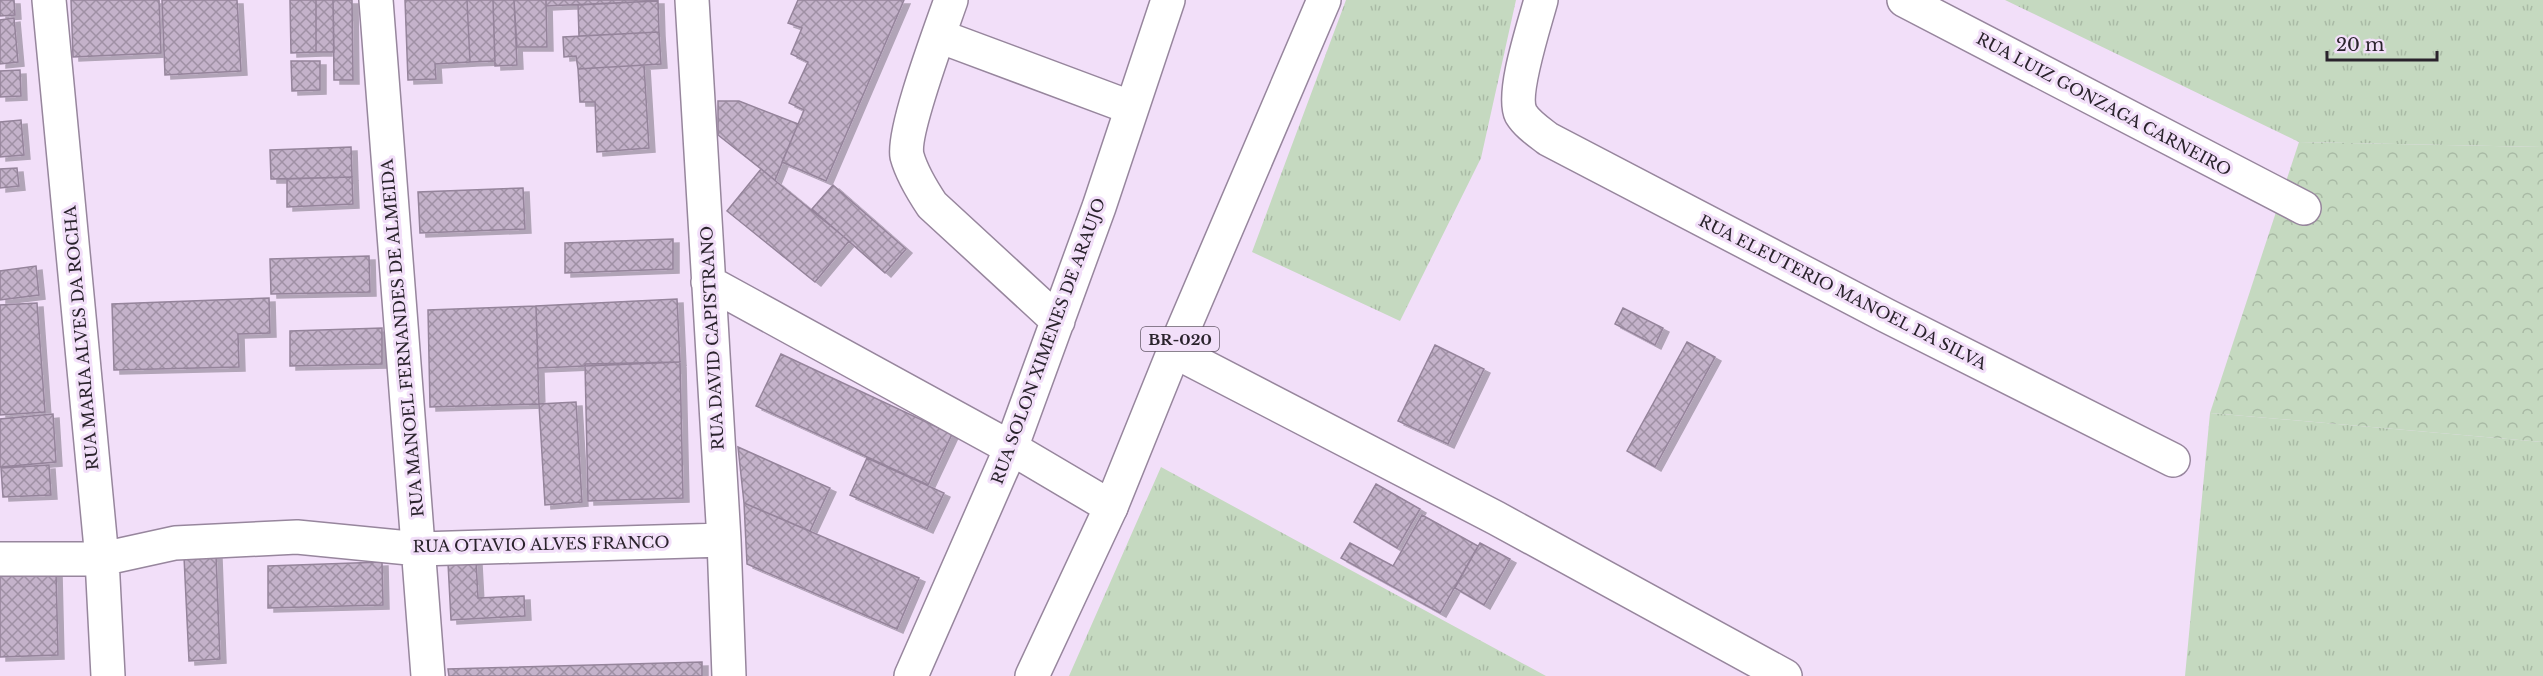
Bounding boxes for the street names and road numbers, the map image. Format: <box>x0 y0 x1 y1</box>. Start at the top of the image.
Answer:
street label: RUA LUIZ GONZAGA CARNEIRO <box>1973 28 2235 180</box>
street label: RUA MANOEL FERNANDES DE ALMEIDA <box>376 157 428 518</box>
street label: RUA SOLON XIMENES DE ARAUJO <box>987 195 1109 487</box>
street label: RUA MARIA ALVES DA ROCHA <box>59 204 103 471</box>
street label: RUA ELEUTERIO MANOEL DA SILVA <box>1696 210 1991 374</box>
street label: RUA DAVID CAPISTRANO <box>696 225 728 451</box>
road number: BR-020 <box>1141 327 1219 351</box>
street label: RUA OTAVIO ALVES FRANCO <box>412 532 670 556</box>

